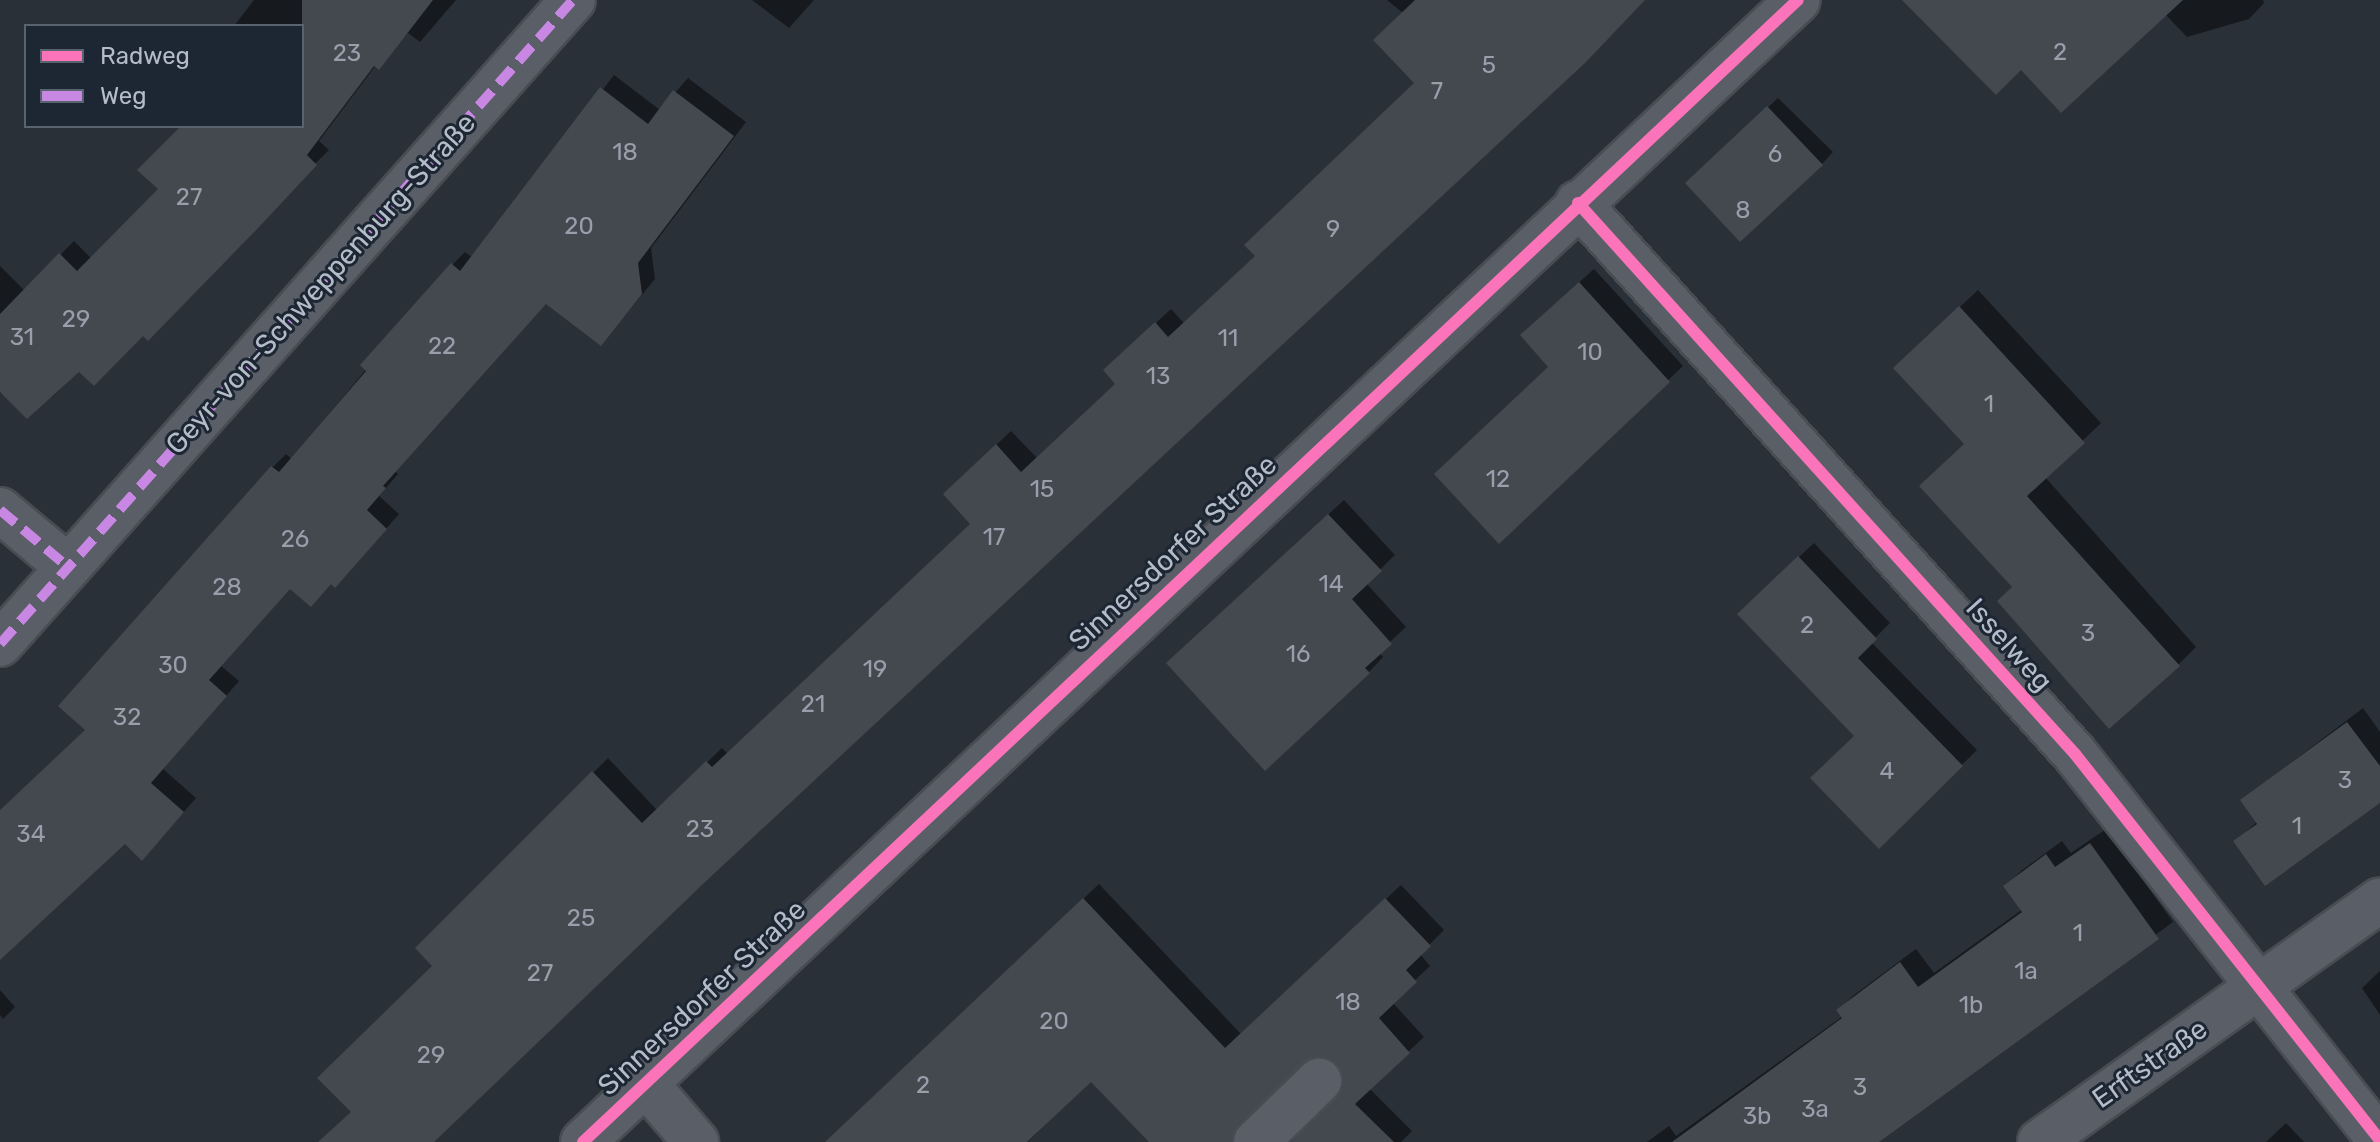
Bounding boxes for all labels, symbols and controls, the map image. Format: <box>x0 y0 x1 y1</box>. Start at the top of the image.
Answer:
legend <box>24 24 304 128</box>
house number: 2 <box>2053 39 2067 67</box>
house number: 23 <box>333 40 361 68</box>
text: Radweg <box>100 42 190 70</box>
house number: 5 <box>1482 52 1496 80</box>
house number: 7 <box>1431 78 1443 106</box>
text: Weg <box>100 82 147 110</box>
street label: Geyr-von-Schweppenburg-Straße <box>159 107 483 461</box>
house number: 18 <box>612 139 638 167</box>
house number: 6 <box>1768 141 1782 169</box>
house number: 27 <box>176 184 202 212</box>
house number: 8 <box>1735 197 1751 225</box>
house number: 20 <box>564 213 594 241</box>
house number: 9 <box>1326 216 1340 244</box>
house number: 29 <box>62 306 90 334</box>
house number: 31 <box>10 324 34 352</box>
house number: 11 <box>1218 325 1238 353</box>
house number: 22 <box>428 333 456 361</box>
house number: 10 <box>1577 339 1603 367</box>
house number: 13 <box>1146 363 1170 391</box>
house number: 1 <box>1984 391 1994 419</box>
street label: Sinnersdorfer Straße <box>1062 448 1284 658</box>
house number: 12 <box>1486 466 1510 494</box>
house number: 15 <box>1030 476 1054 504</box>
house number: 17 <box>983 524 1005 552</box>
house number: 26 <box>281 526 309 554</box>
house number: 14 <box>1318 571 1344 599</box>
house number: 28 <box>212 574 242 602</box>
street label: Isselweg <box>1959 592 2059 698</box>
house number: 2 <box>1800 612 1814 640</box>
house number: 3 <box>2081 620 2095 648</box>
house number: 16 <box>1286 641 1310 669</box>
house number: 30 <box>158 652 188 680</box>
house number: 19 <box>863 656 887 684</box>
house number: 21 <box>801 691 825 719</box>
house number: 32 <box>113 704 141 732</box>
house number: 4 <box>1880 758 1894 786</box>
house number: 3 <box>2338 767 2352 795</box>
house number: 1 <box>2292 813 2302 841</box>
house number: 23 <box>686 816 714 844</box>
house number: 34 <box>16 821 46 849</box>
street label: Sinnersdorfer Straße <box>591 893 813 1103</box>
house number: 25 <box>567 905 595 933</box>
house number: 1 <box>2073 920 2083 948</box>
house number: 1a <box>2014 958 2038 986</box>
house number: 27 <box>527 960 553 988</box>
house number: 18 <box>1335 989 1361 1017</box>
house number: 1b <box>1959 992 1983 1020</box>
house number: 20 <box>1039 1008 1069 1036</box>
street label: Erftstraße <box>2086 1012 2214 1116</box>
house number: 29 <box>417 1042 445 1070</box>
house number: 2 <box>916 1072 930 1100</box>
house number: 3 <box>1853 1074 1867 1102</box>
house number: 3a <box>1801 1096 1829 1124</box>
house number: 3b <box>1743 1103 1771 1131</box>

